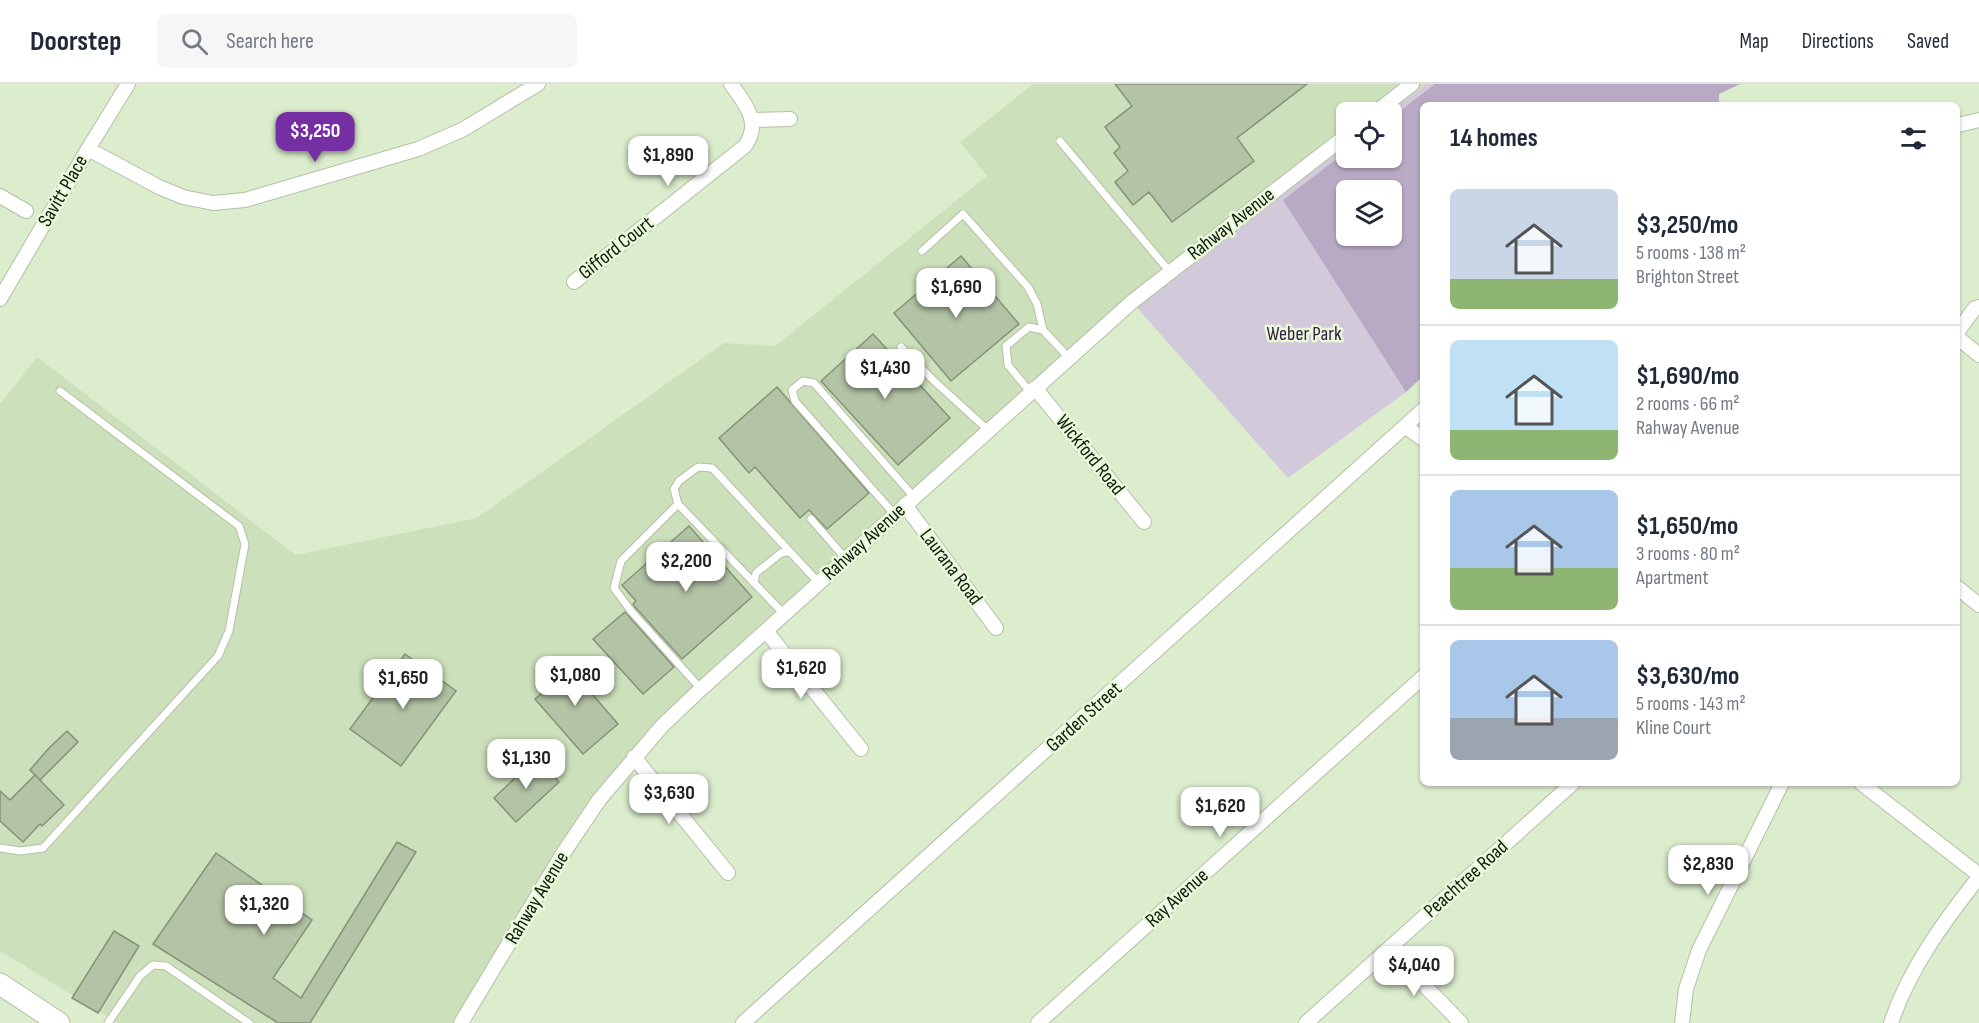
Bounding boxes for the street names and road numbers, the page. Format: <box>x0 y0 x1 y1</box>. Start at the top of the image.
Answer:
street label: Savitt Place <box>33 151 93 231</box>
street label: Rahway Avenue <box>1183 183 1279 265</box>
street label: Gifford Court <box>574 211 658 285</box>
street label: Wickford Road <box>1050 410 1130 500</box>
street label: Rahway Avenue <box>817 498 911 586</box>
street label: Laurana Road <box>915 524 987 610</box>
street label: Garden Street <box>1041 677 1127 757</box>
street label: Peachtree Road <box>1419 835 1513 923</box>
street label: Rahway Avenue <box>500 847 574 949</box>
street label: Ray Avenue <box>1141 864 1213 932</box>

